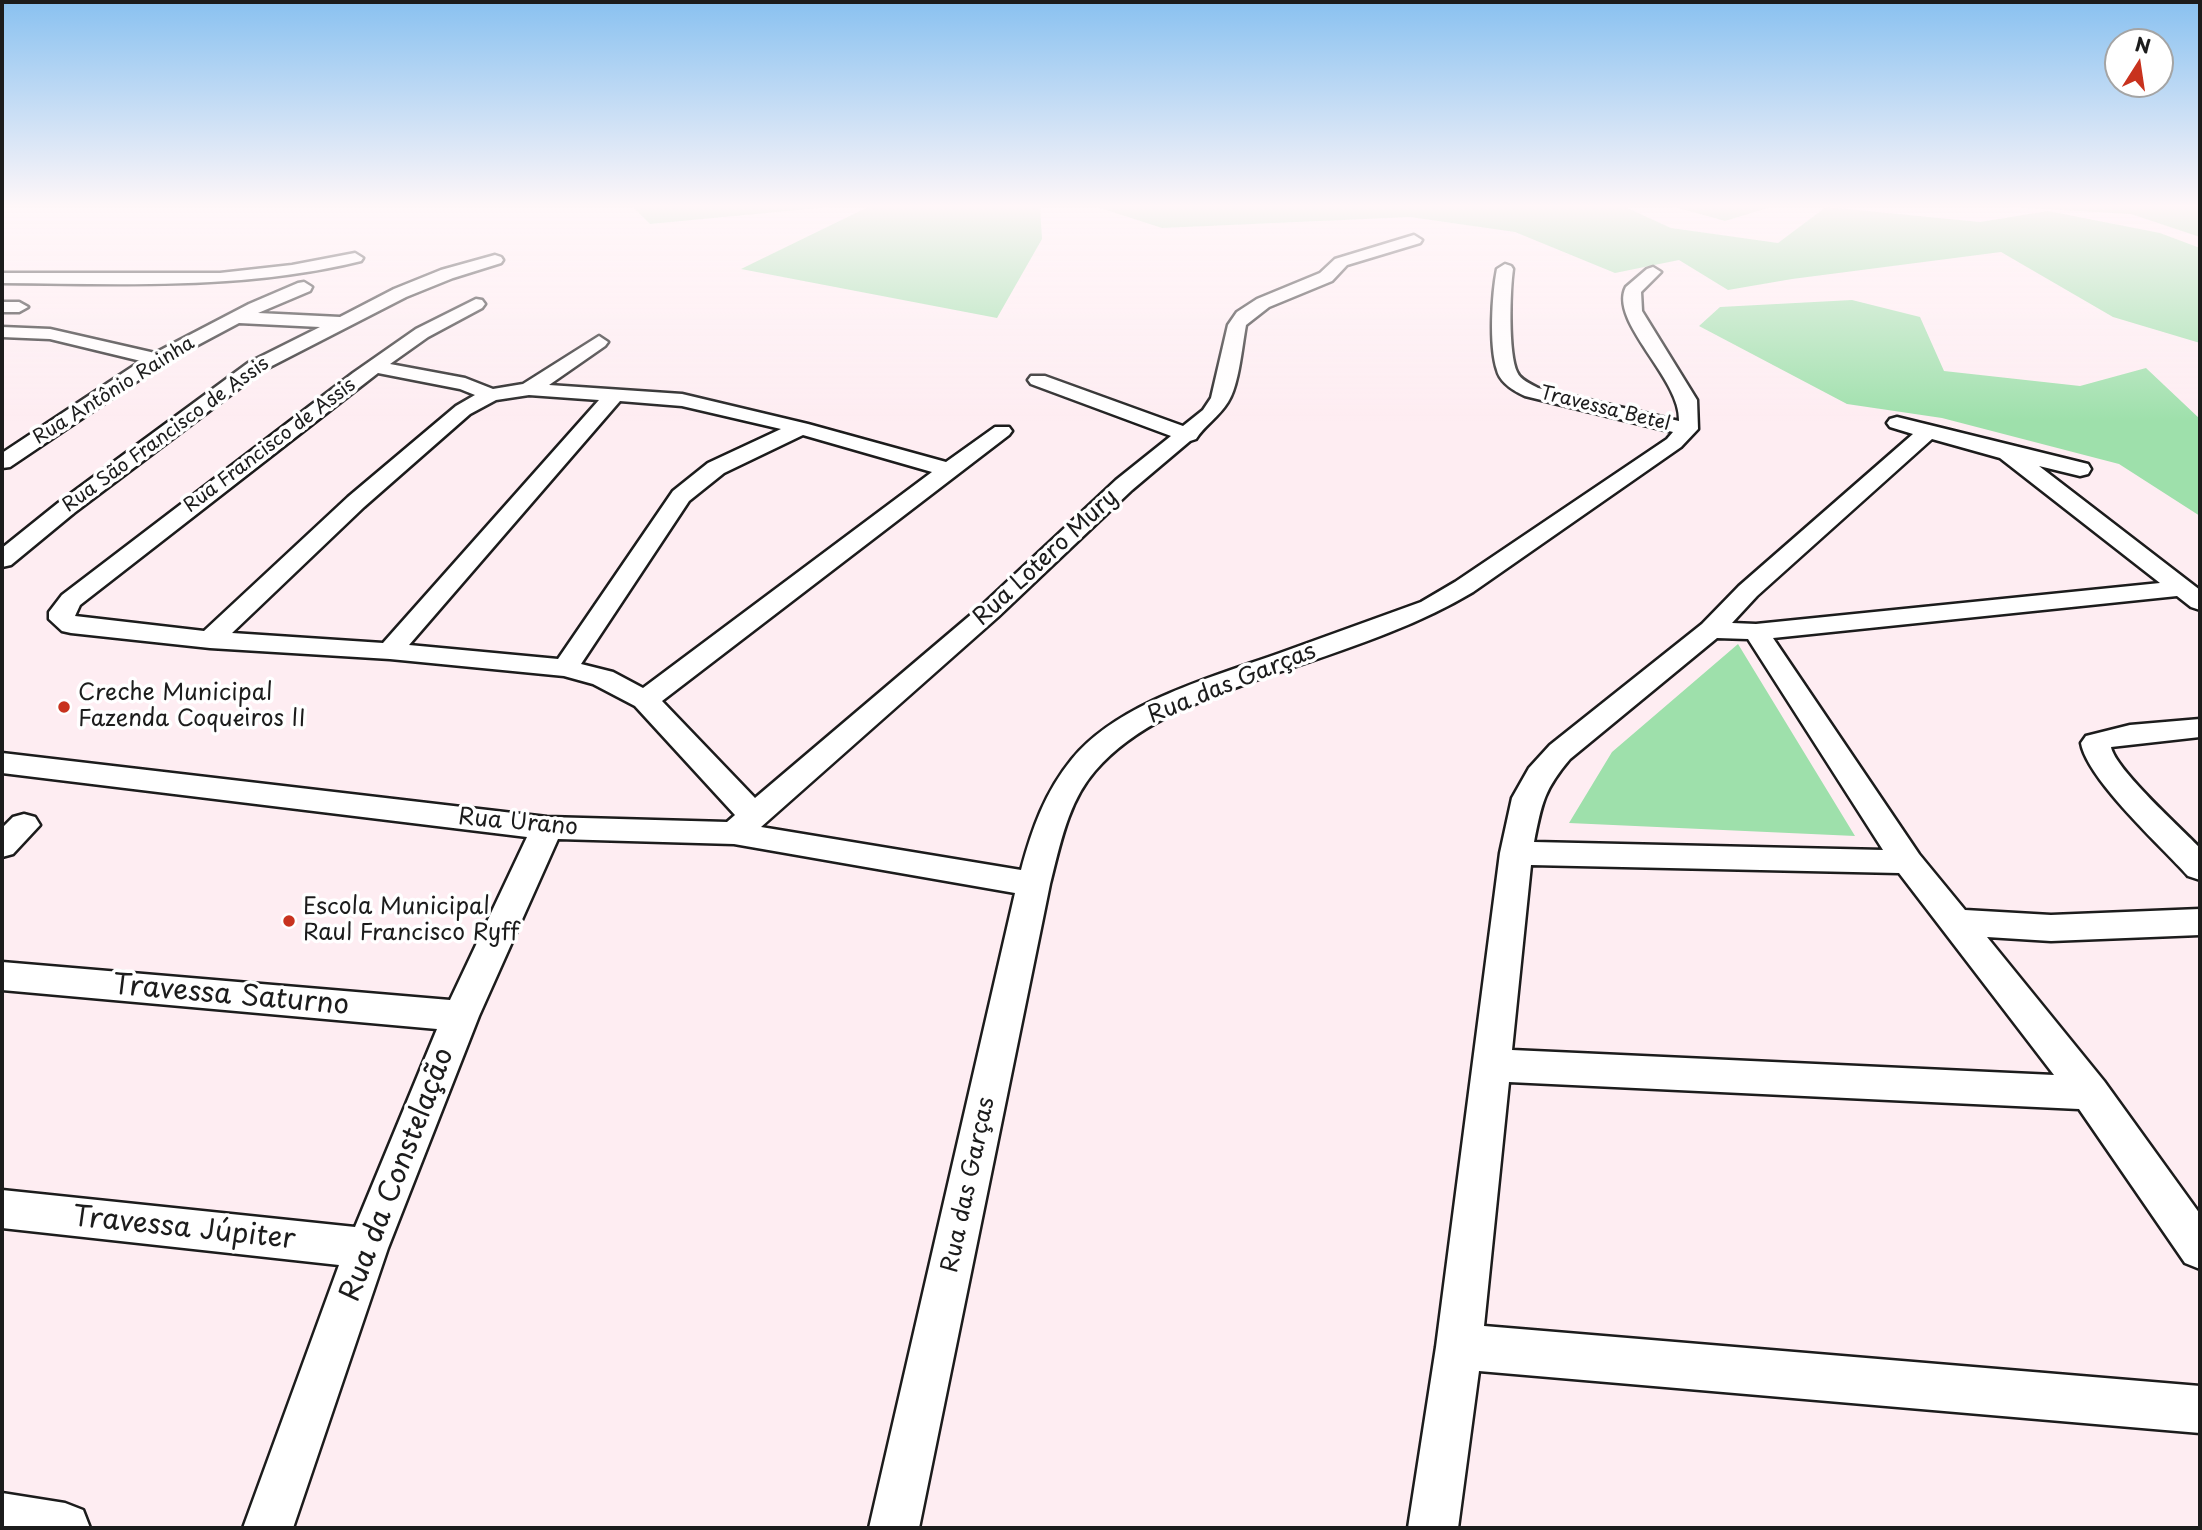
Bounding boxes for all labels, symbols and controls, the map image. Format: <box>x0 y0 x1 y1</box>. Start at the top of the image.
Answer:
north arrow <box>2104 28 2174 98</box>
text: N <box>2133 29 2153 60</box>
street label: Rua Antônio Rainha <box>29 332 199 450</box>
street label: Rua São Francisco de Assis <box>59 353 273 517</box>
street label: Rua Francisco de Assis <box>180 374 360 518</box>
street label: Travessa Betel <box>1538 382 1672 436</box>
street label: Rua Lotero Mury <box>968 484 1124 632</box>
street label: Rua das Garças <box>1144 638 1320 730</box>
place label: Creche Municipal Fazenda Coqueiros II <box>78 680 306 734</box>
marker: Creche Municipal Fazenda Coqueiros II <box>56 699 72 715</box>
street label: Rua Urano <box>457 804 579 842</box>
place label: Escola Municipal Raul Francisco Ryff <box>303 894 519 948</box>
marker: Escola Municipal Raul Francisco Ryff <box>281 913 297 929</box>
street label: Travessa Saturno <box>112 969 350 1023</box>
street label: Rua da Constelação <box>334 1043 462 1307</box>
street label: Rua das Garças <box>937 1095 1001 1275</box>
street label: Travessa Júpiter <box>71 1201 297 1257</box>

